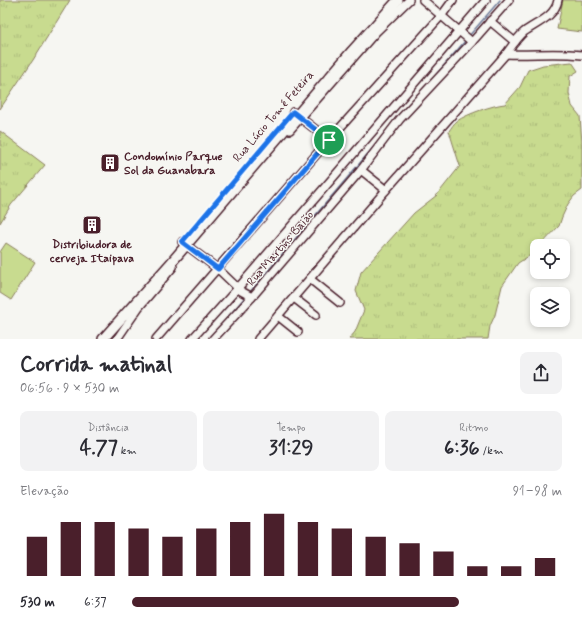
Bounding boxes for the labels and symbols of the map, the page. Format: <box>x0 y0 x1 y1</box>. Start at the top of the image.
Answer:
street label: Rua Lúcio Tomé Feteira <box>230 68 318 166</box>
pin <box>312 123 346 157</box>
place label: Condomínio Parque Sol da Guanabara <box>124 149 223 179</box>
building icon: Condomínio Parque Sol da Guanabara <box>99 152 121 174</box>
street label: Rua Martins Baião <box>244 208 318 290</box>
building icon: Distribiudora de cerveja Itaipava <box>81 214 103 236</box>
place label: Distribiudora de cerveja Itaipava <box>50 237 134 267</box>

